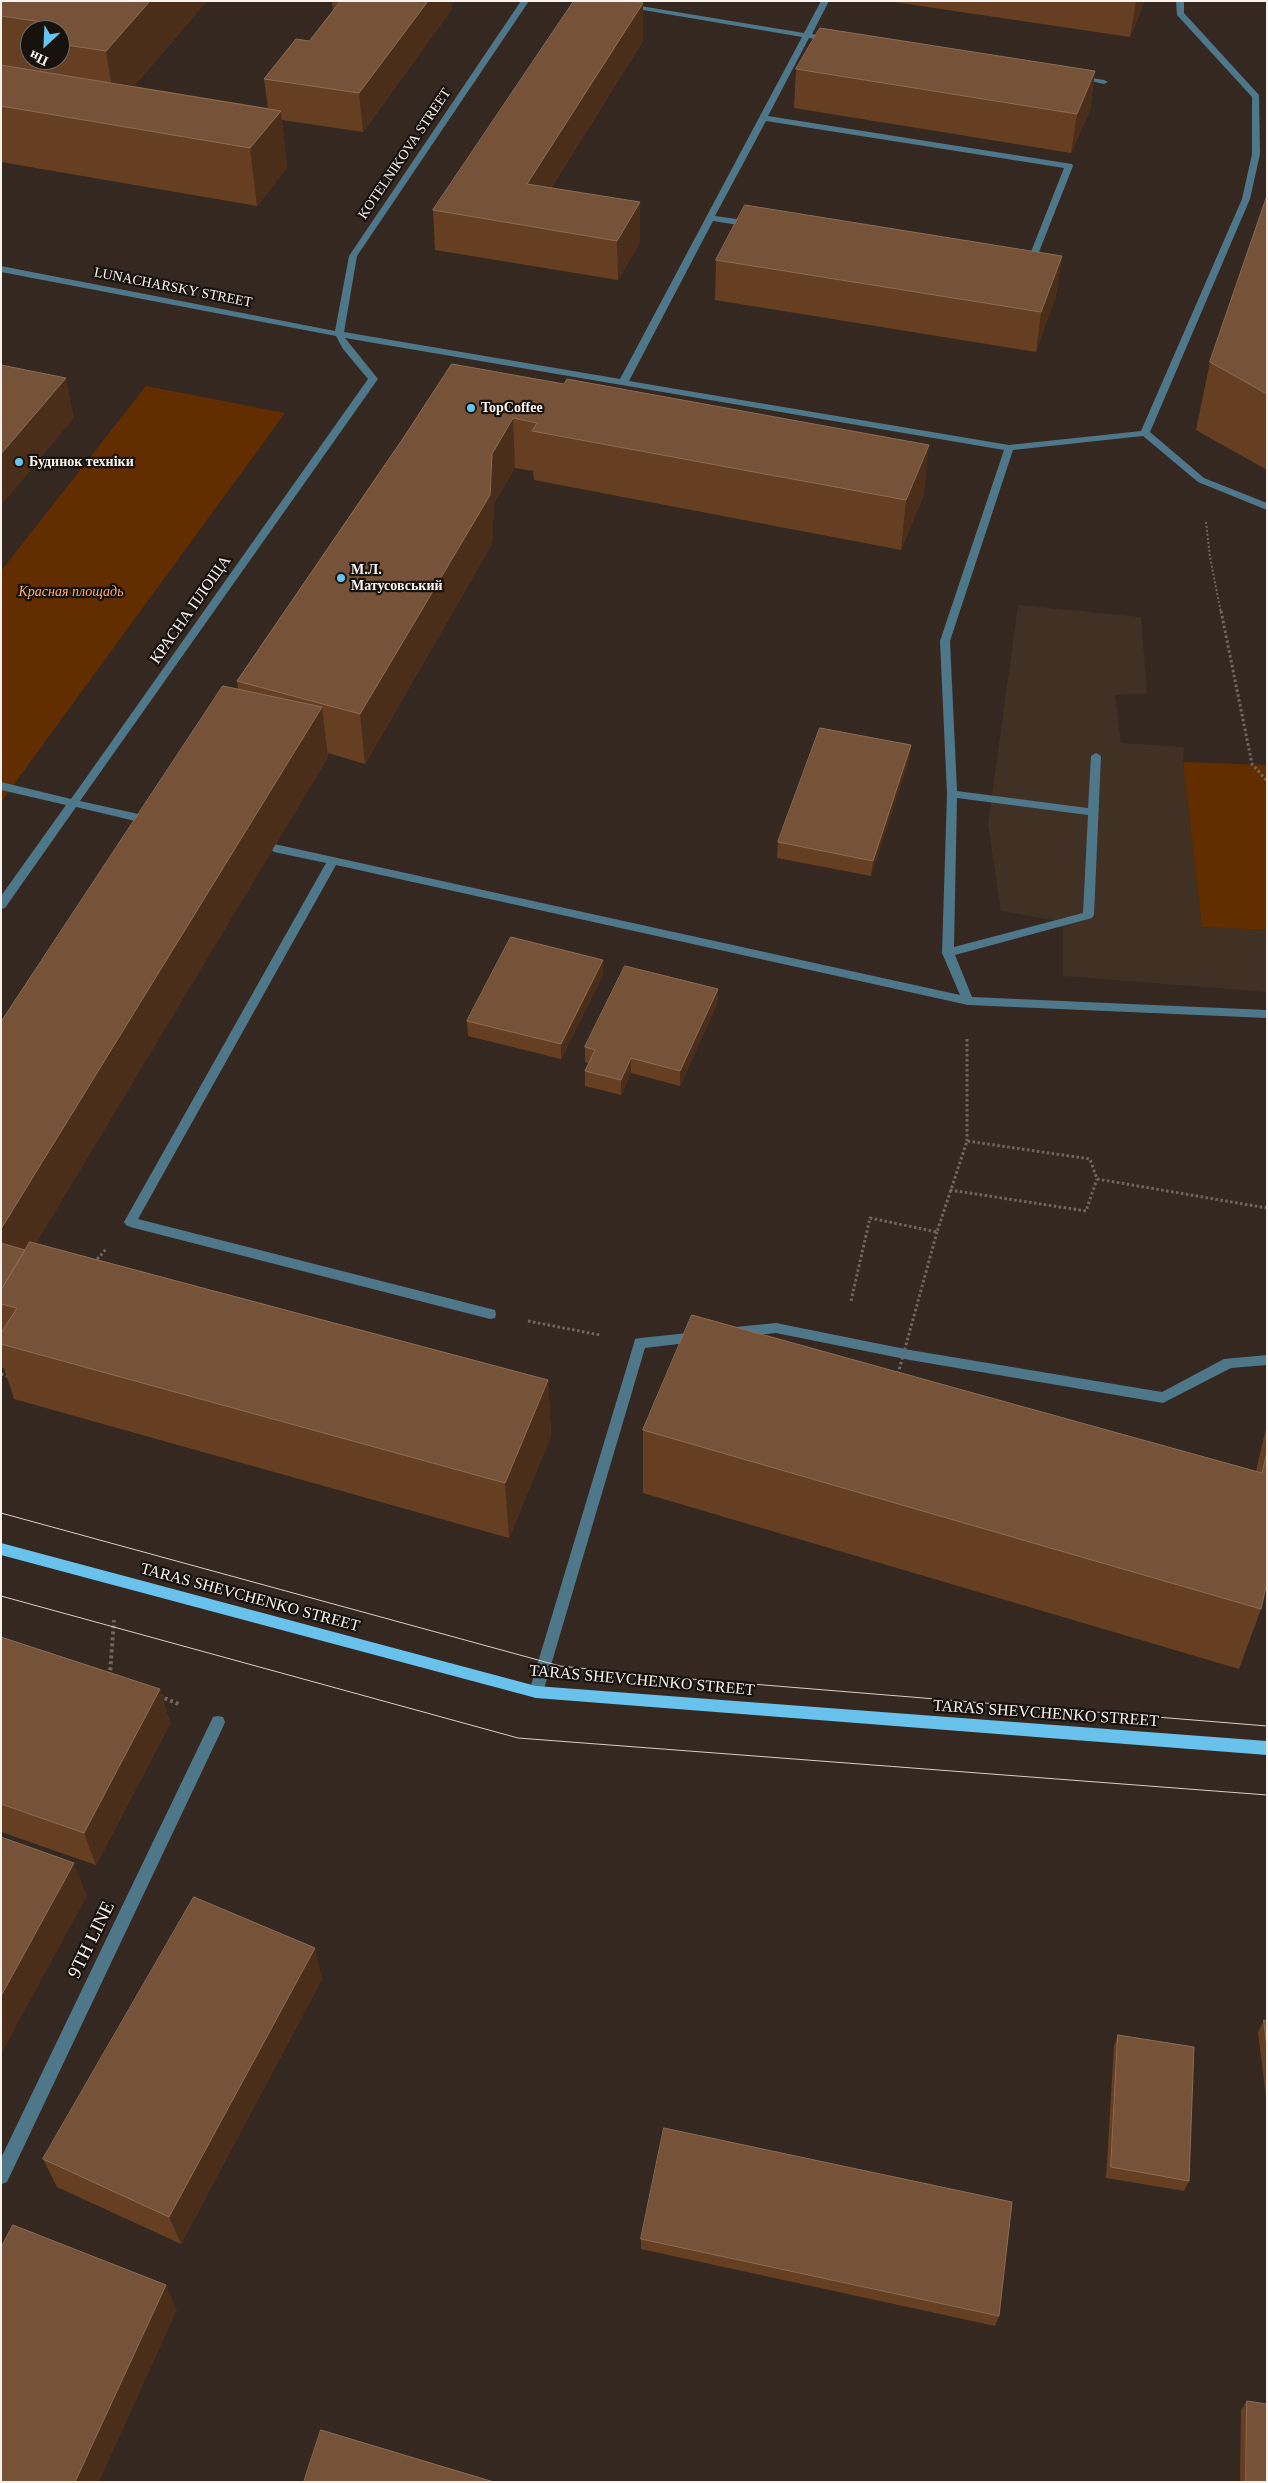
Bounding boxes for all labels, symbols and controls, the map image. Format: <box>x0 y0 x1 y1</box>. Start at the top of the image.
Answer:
north arrow <box>20 20 70 70</box>
text: Пн <box>27 47 51 69</box>
street label: KOTELNIKOVA STREET <box>355 85 455 223</box>
street label: LUNACHARSKY STREET <box>93 264 253 312</box>
place label: TopCoffee <box>481 400 543 416</box>
marker: TopCoffee <box>465 402 477 414</box>
place label: Будинок техніки <box>29 454 134 470</box>
marker: Будинок техніки <box>13 456 25 468</box>
street label: КРАСНА ПЛОЩА <box>147 552 235 668</box>
place label: М.Л. Матусовський <box>351 562 443 594</box>
marker: М.Л. Матусовський <box>335 572 347 584</box>
park label: Красная площадь <box>18 584 124 600</box>
street label: TARAS SHEVCHENKO STREET <box>138 1559 362 1637</box>
street label: TARAS SHEVCHENKO STREET <box>528 1662 756 1700</box>
street label: TARAS SHEVCHENKO STREET <box>932 1697 1160 1731</box>
street label: 9TH LINE <box>64 1898 120 1982</box>

